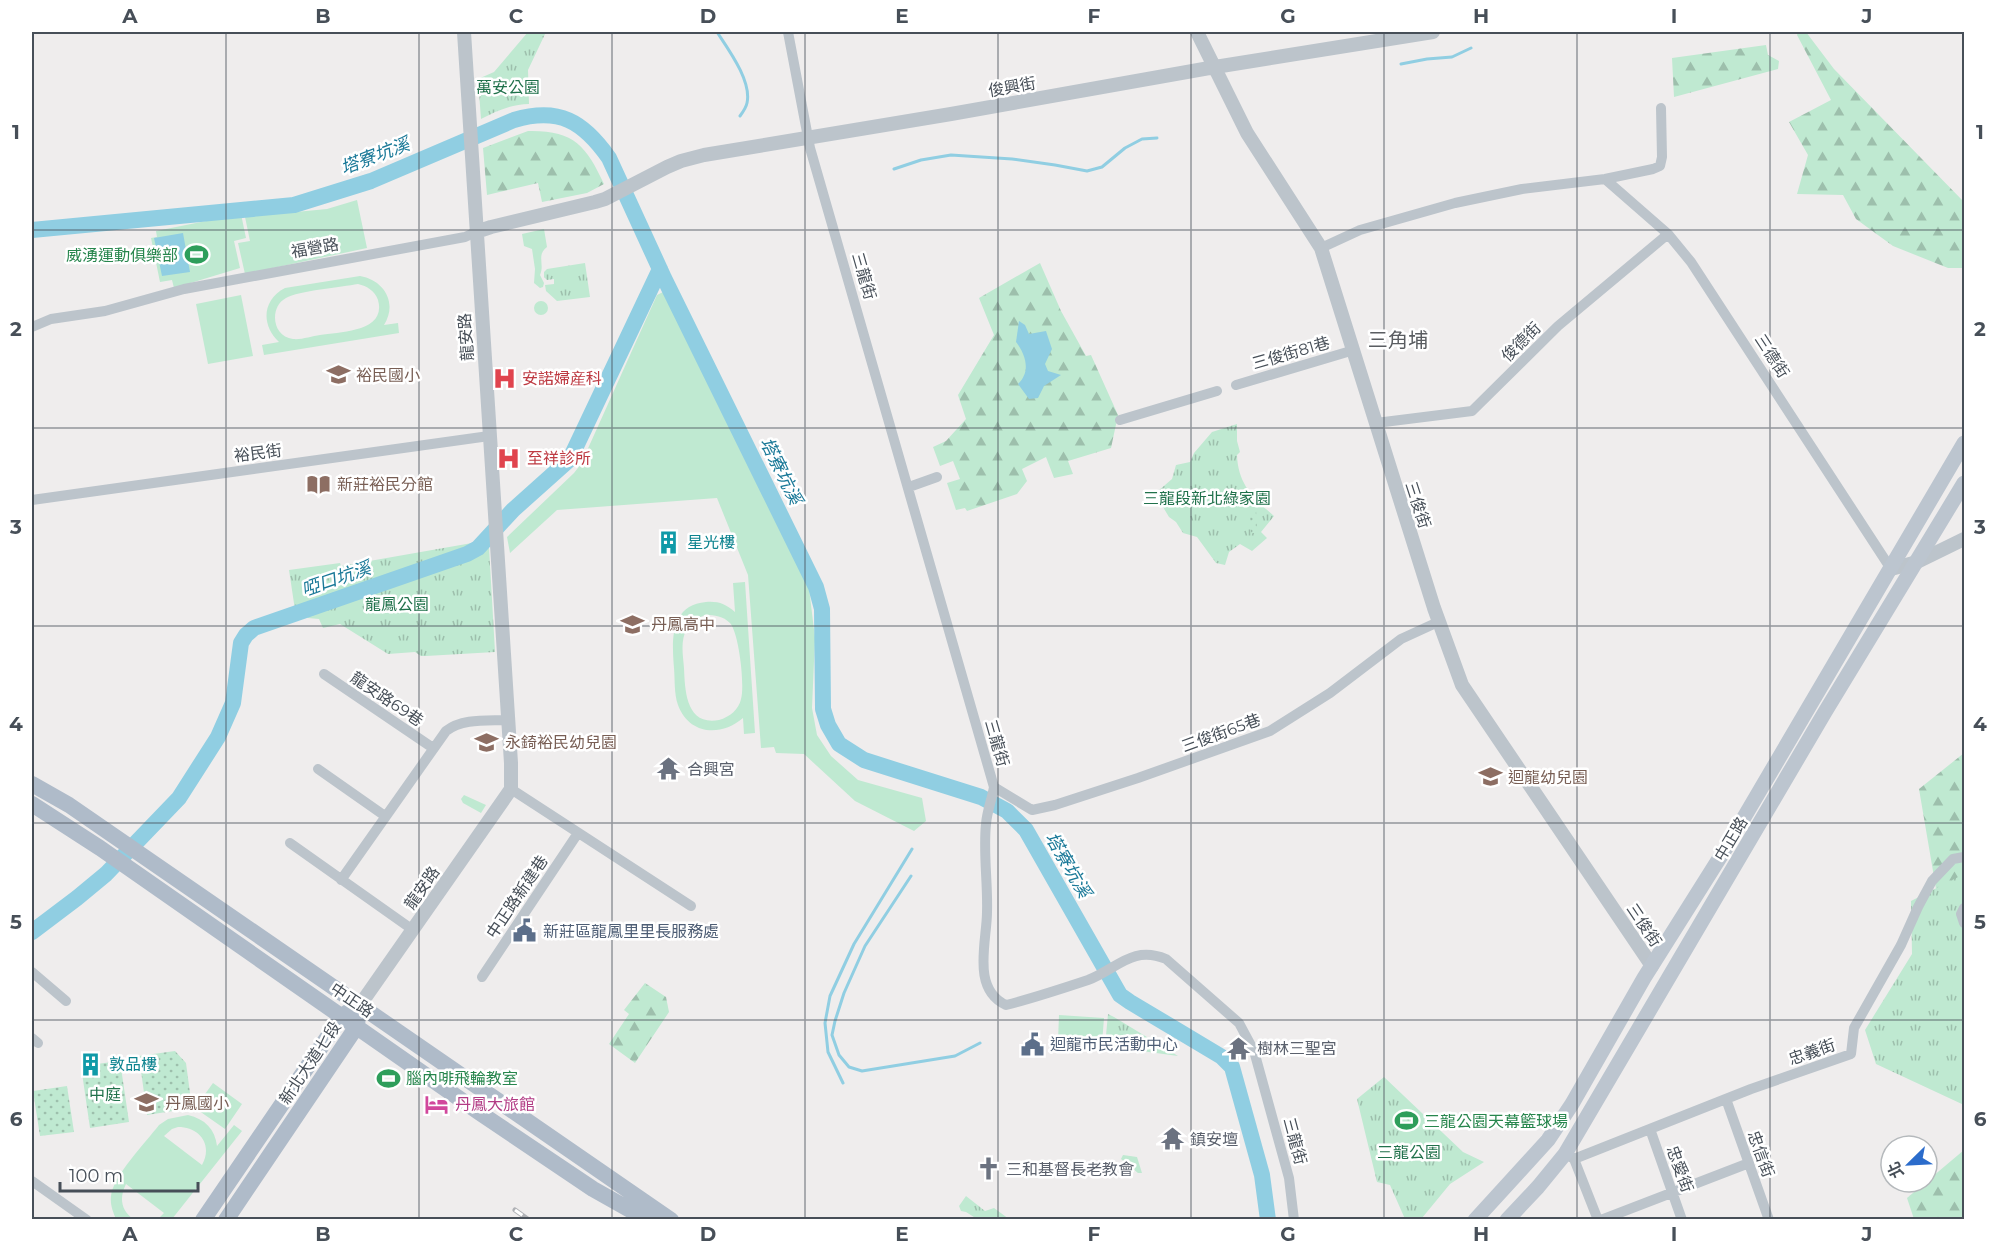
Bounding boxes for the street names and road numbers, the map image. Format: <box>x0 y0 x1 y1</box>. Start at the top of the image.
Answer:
street label: 俊興街 <box>987 73 1037 101</box>
street label: 福營路 <box>290 234 340 262</box>
street label: 三龍街 <box>848 250 880 302</box>
street label: 龍安路 <box>455 312 477 362</box>
street label: 俊德街 <box>1497 318 1545 366</box>
street label: 三德街 <box>1751 331 1793 381</box>
street label: 三俊街81巷 <box>1250 333 1332 373</box>
street label: 裕民街 <box>233 441 283 465</box>
street label: 三俊街 <box>1402 479 1434 531</box>
street label: 龍安路69巷 <box>347 668 427 730</box>
street label: 三俊街65巷 <box>1179 710 1263 756</box>
street label: 三龍街 <box>981 717 1013 769</box>
street label: 中正路 <box>1710 814 1752 864</box>
street label: 中正路新建巷 <box>482 852 552 942</box>
street label: 龍安路 <box>400 863 444 913</box>
street label: 三俊街 <box>1623 900 1665 950</box>
street label: 中正路 <box>327 979 377 1021</box>
street label: 新北大道七段 <box>275 1018 345 1108</box>
street label: 忠義街 <box>1786 1035 1838 1069</box>
street label: 三龍街 <box>1280 1115 1310 1167</box>
street label: 忠信街 <box>1744 1128 1778 1180</box>
street label: 忠愛街 <box>1663 1143 1697 1195</box>

